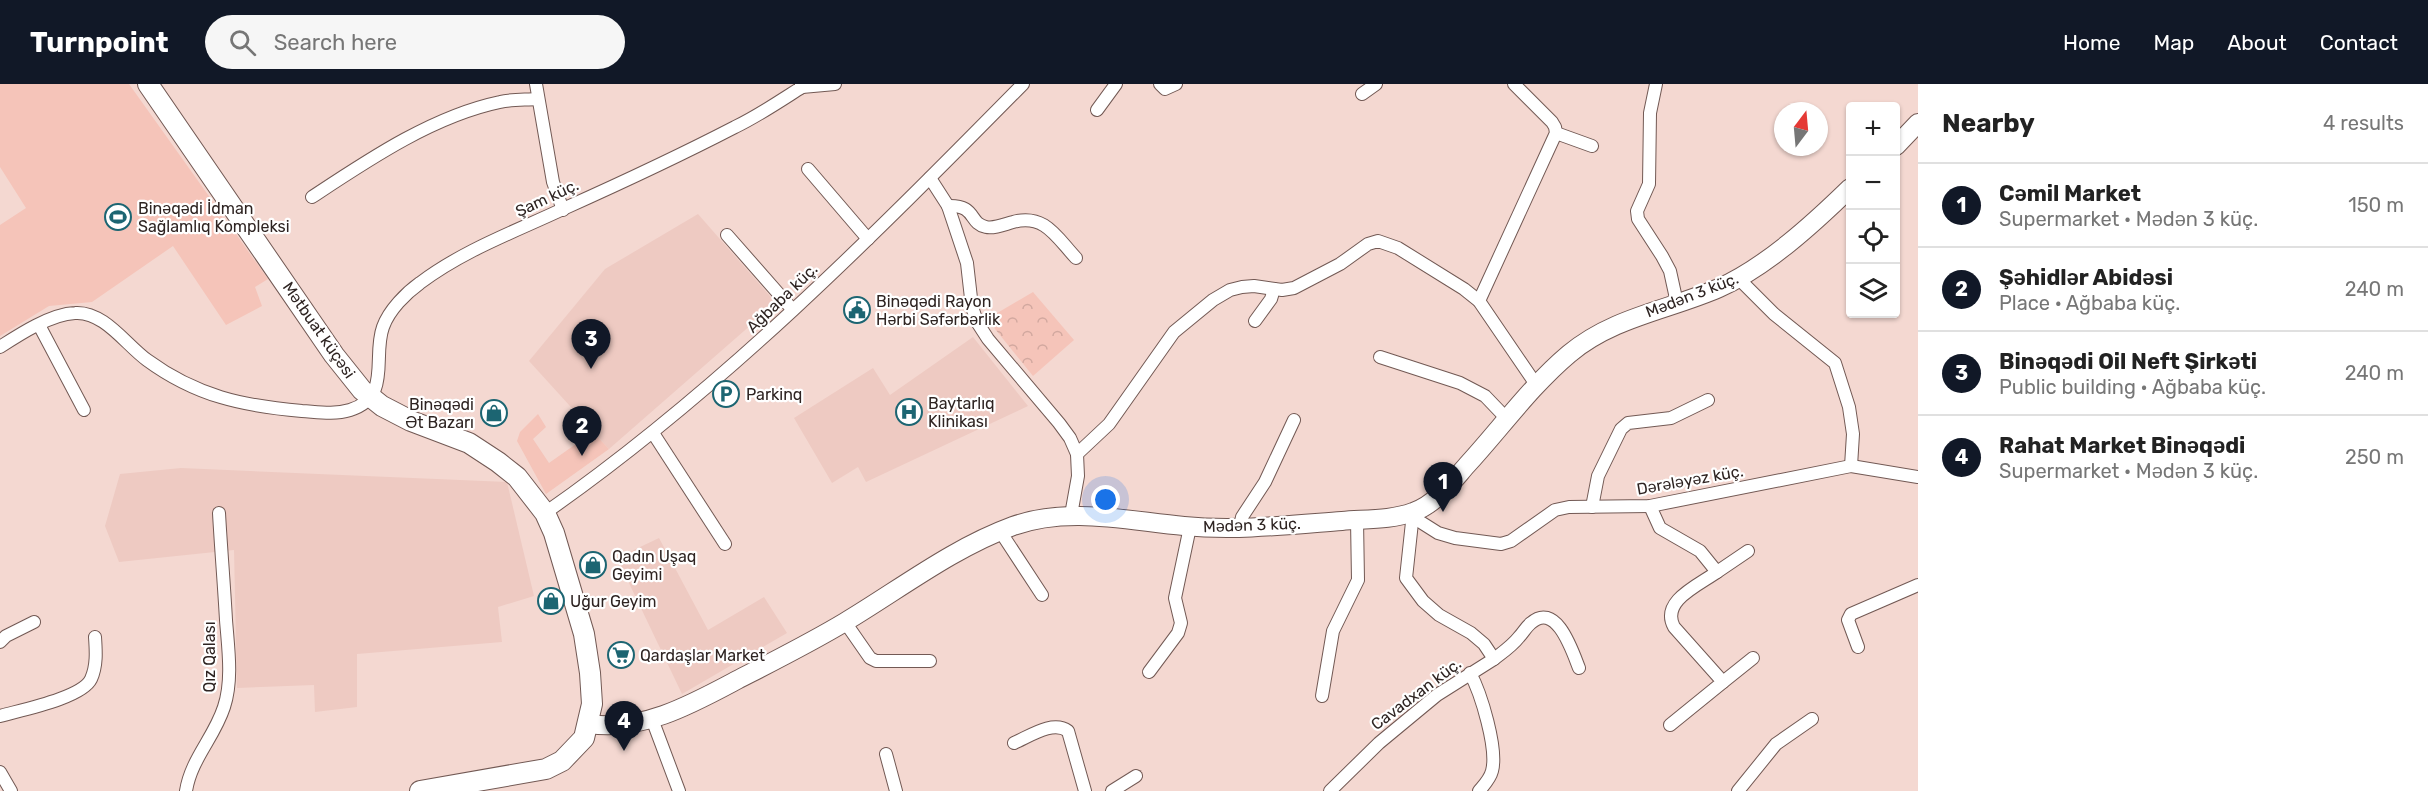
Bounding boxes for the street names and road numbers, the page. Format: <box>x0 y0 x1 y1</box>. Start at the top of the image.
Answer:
street label: Şam küç. <box>512 175 582 221</box>
street label: Ağbaba küç. <box>742 259 822 337</box>
street label: Mədən 3 küç. <box>1643 269 1741 321</box>
street label: Mətbuat küçəsi <box>279 278 359 382</box>
street label: Dərələyəz küç. <box>1635 461 1745 499</box>
street label: Mədən 3 küç. <box>1203 514 1301 536</box>
street label: Qız Qalası <box>200 621 219 693</box>
street label: Cavadxan küç. <box>1367 654 1465 734</box>

